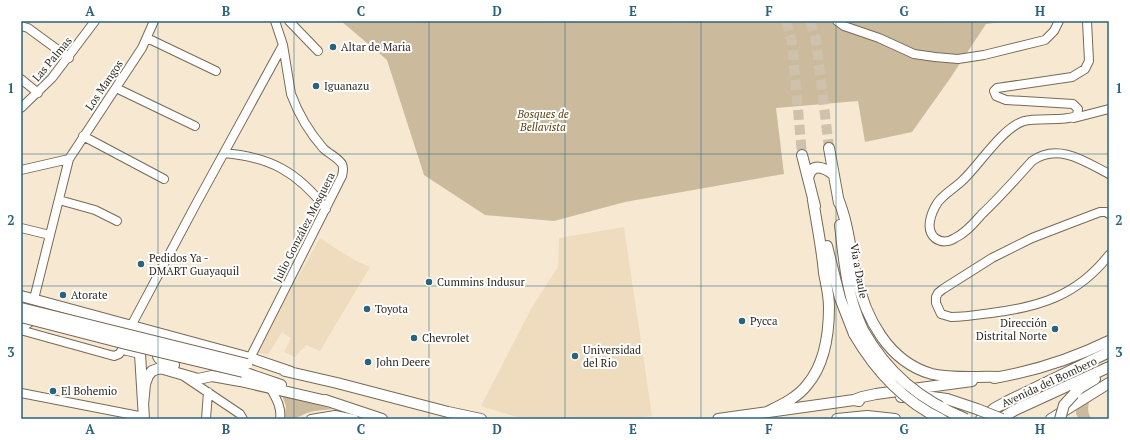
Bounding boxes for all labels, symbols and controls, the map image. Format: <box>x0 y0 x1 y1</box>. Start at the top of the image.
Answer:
text: A <box>85 2 95 20</box>
text: B <box>222 2 230 20</box>
text: C <box>357 2 365 20</box>
text: D <box>492 2 502 20</box>
text: E <box>629 2 637 20</box>
text: F <box>765 2 773 20</box>
text: G <box>899 2 909 20</box>
text: H <box>1035 2 1045 20</box>
street label: Las Palmas <box>29 34 75 84</box>
place label: Altar de Maria <box>341 40 411 54</box>
marker: Altar de Maria <box>328 42 338 52</box>
street label: Los Mangos <box>82 57 126 113</box>
text: 1 <box>7 79 15 97</box>
place label: Iguanazu <box>324 79 370 93</box>
text: 1 <box>1115 79 1123 97</box>
marker: Iguanazu <box>311 81 321 91</box>
park label: Bosques de Bellavista <box>516 107 569 134</box>
street label: Julio González Mosquera <box>270 169 338 284</box>
text: 2 <box>7 211 15 229</box>
text: 2 <box>1115 211 1123 229</box>
street label: Vía a Daule <box>847 243 871 300</box>
place label: Pedidos Ya - DMART Guayaquil <box>149 251 239 278</box>
marker: Pedidos Ya - DMART Guayaquil <box>136 259 146 269</box>
place label: Cummins Indusur <box>437 275 526 289</box>
marker: Cummins Indusur <box>424 277 434 287</box>
place label: Atorate <box>71 288 108 302</box>
marker: Atorate <box>58 290 68 300</box>
place label: Toyota <box>375 302 408 316</box>
marker: Toyota <box>362 304 372 314</box>
place label: Pycca <box>750 314 778 328</box>
marker: Pycca <box>737 316 747 326</box>
place label: Dirección Distrital Norte <box>976 316 1047 343</box>
marker: Dirección Distrital Norte <box>1050 324 1060 334</box>
place label: Chevrolet <box>422 331 470 345</box>
marker: Chevrolet <box>409 333 419 343</box>
text: 3 <box>7 343 15 361</box>
place label: Universidad del Rio <box>583 343 641 370</box>
text: 3 <box>1115 343 1123 361</box>
marker: Universidad del Rio <box>570 351 580 361</box>
street label: Avenida del Bombero <box>999 354 1099 410</box>
place label: John Deere <box>376 355 431 369</box>
marker: John Deere <box>363 357 373 367</box>
place label: El Bohemio <box>61 384 117 398</box>
marker: El Bohemio <box>48 386 58 396</box>
text: A <box>85 420 95 438</box>
text: B <box>222 420 230 438</box>
text: C <box>357 420 365 438</box>
text: D <box>492 420 502 438</box>
text: E <box>629 420 637 438</box>
text: F <box>765 420 773 438</box>
text: G <box>899 420 909 438</box>
text: H <box>1035 420 1045 438</box>

